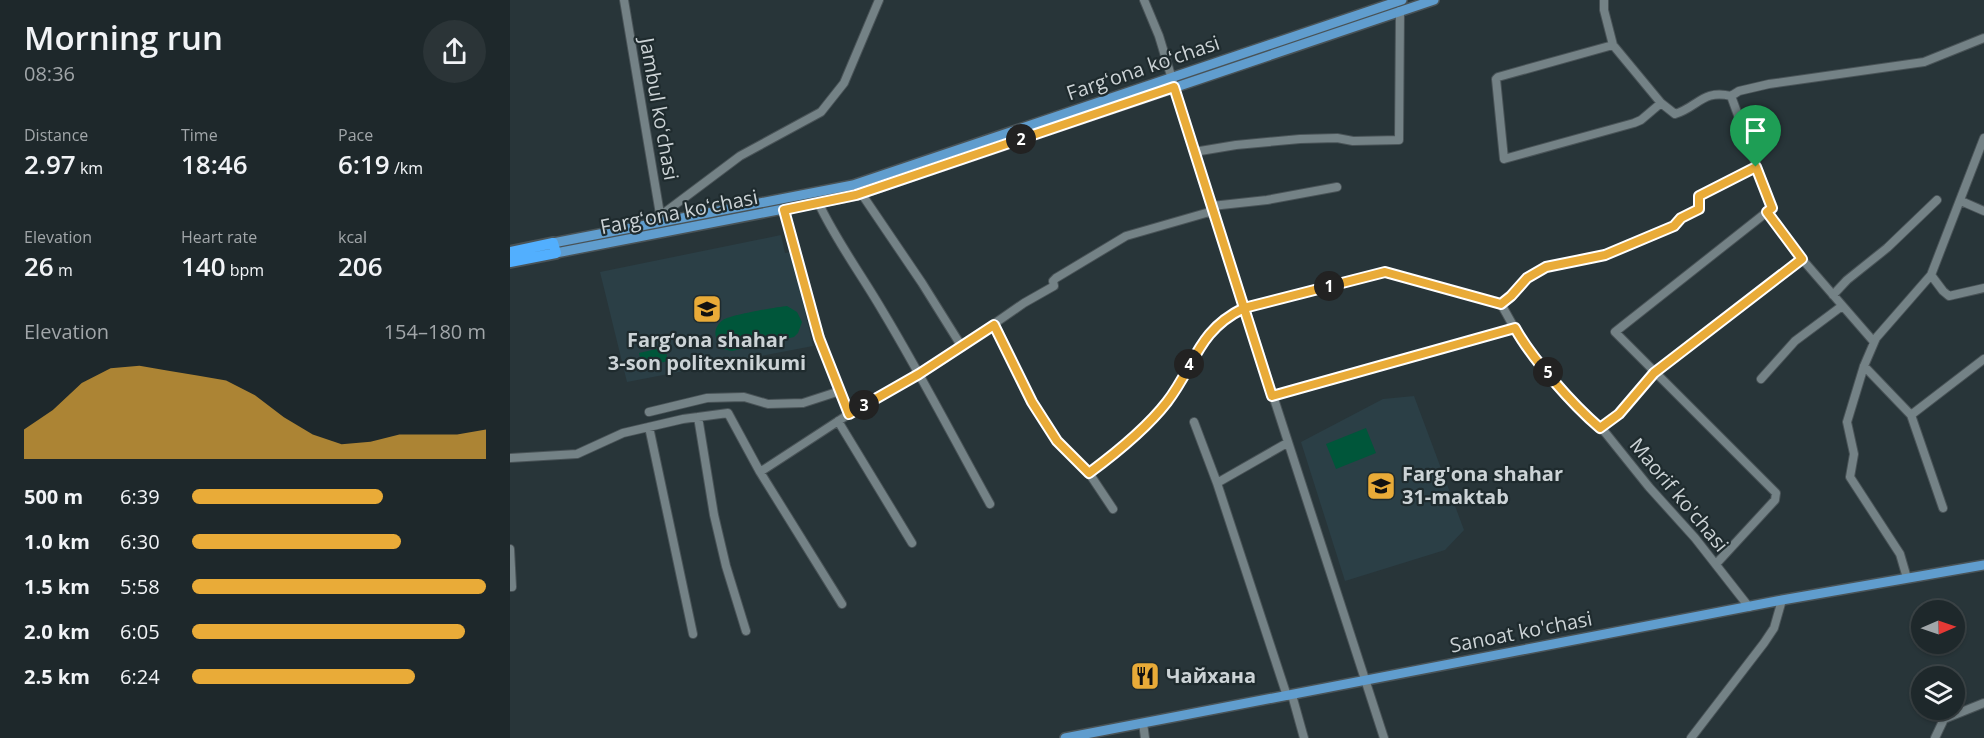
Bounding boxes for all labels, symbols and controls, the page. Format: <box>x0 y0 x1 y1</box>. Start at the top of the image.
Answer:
text: Morning run <box>24 15 223 60</box>
button: share <box>423 20 486 83</box>
street label: Fargʻona koʻchasi <box>1063 29 1223 106</box>
street label: Jambul koʻchasi <box>633 34 685 182</box>
text: 08:36 <box>24 60 75 87</box>
pin <box>1730 105 1781 167</box>
icon: arrive <box>1739 114 1772 147</box>
text: Distance <box>24 124 88 146</box>
text: Time <box>181 124 218 146</box>
text: Pace <box>338 124 373 146</box>
pin: 2 <box>1006 124 1036 154</box>
text: 2 <box>1016 128 1026 150</box>
text: 2.97 <box>24 146 76 182</box>
text: 18:46 <box>181 146 248 182</box>
text: 6:19 <box>338 146 390 182</box>
text: km <box>76 157 103 179</box>
text: /km <box>390 157 423 179</box>
street label: Fargʻona koʻchasi <box>598 183 760 240</box>
text: Elevation <box>24 226 92 248</box>
text: Heart rate <box>181 226 257 248</box>
text: kcal <box>338 226 367 248</box>
text: 26 <box>24 248 54 284</box>
text: 140 <box>181 248 226 284</box>
text: 206 <box>338 248 383 284</box>
text: m <box>54 259 73 281</box>
text: bpm <box>226 259 264 281</box>
pin: 1 <box>1314 271 1344 301</box>
text: 1 <box>1324 275 1334 297</box>
school or university icon: Farg‘ona shahar 3-son politexnikumi <box>691 293 723 325</box>
text: Elevation <box>24 318 109 345</box>
text: 154–180 m <box>384 318 486 345</box>
place label: Farg‘ona shahar 3-son politexnikumi <box>608 326 806 376</box>
pin: 4 <box>1174 349 1204 379</box>
text: 4 <box>1184 353 1194 375</box>
pin: 5 <box>1533 357 1563 387</box>
text: 5 <box>1543 361 1553 383</box>
pin: 3 <box>849 390 879 420</box>
text: 3 <box>859 394 869 416</box>
street label: Maorif ko'chasi <box>1624 432 1735 557</box>
place label: Farg'ona shahar 31-maktab <box>1402 460 1563 510</box>
school or university icon: Farg'ona shahar 31-maktab <box>1365 470 1397 502</box>
text: 500 m <box>24 483 83 510</box>
text: 6:39 <box>120 483 160 510</box>
text: 1.0 km <box>24 528 90 555</box>
text: 6:30 <box>120 528 160 555</box>
text: 1.5 km <box>24 573 90 600</box>
text: 5:58 <box>120 573 160 600</box>
north arrow <box>1911 600 1965 654</box>
map controls <box>1911 600 1965 720</box>
street label: Sanoat ko'chasi <box>1448 604 1594 659</box>
text: 2.0 km <box>24 618 90 645</box>
text: 6:05 <box>120 618 160 645</box>
restaurant icon: Чайхана <box>1129 660 1161 692</box>
place label: Чайхана <box>1166 662 1256 689</box>
text: 2.5 km <box>24 663 90 690</box>
text: 6:24 <box>120 663 160 690</box>
button: layers <box>1911 666 1965 720</box>

